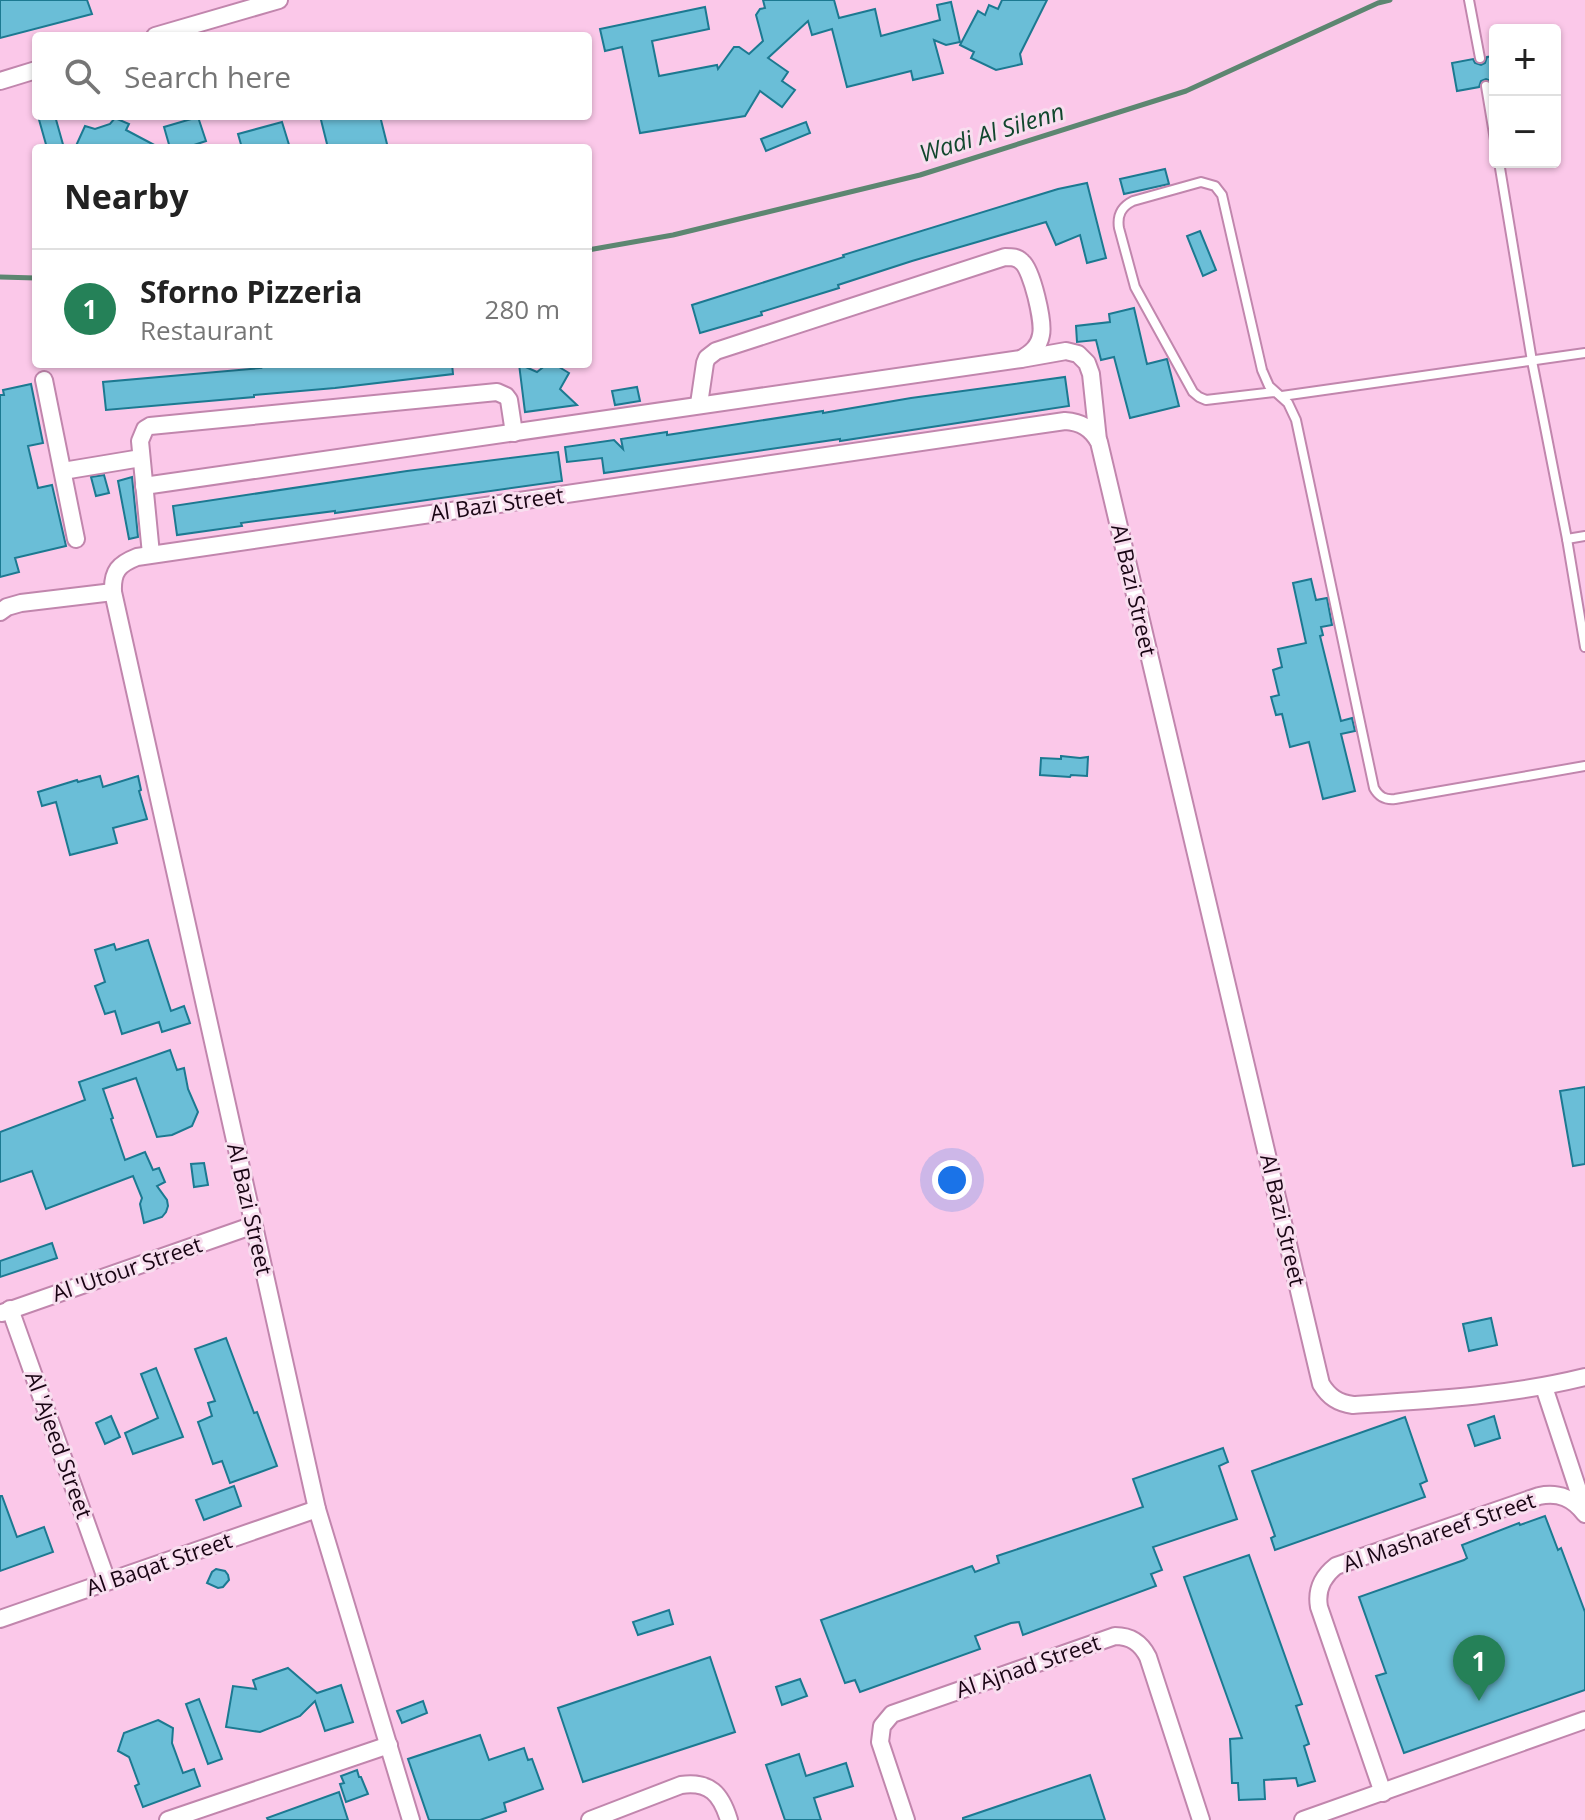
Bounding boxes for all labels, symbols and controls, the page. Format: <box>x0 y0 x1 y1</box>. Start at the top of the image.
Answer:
map controls <box>1489 24 1561 168</box>
button: + <box>1489 24 1561 96</box>
search box <box>32 32 592 120</box>
icon: search <box>60 54 104 98</box>
text: Search here <box>124 56 291 97</box>
water label: Wadi Al Silenn <box>915 94 1068 169</box>
button: − <box>1489 96 1561 168</box>
text: Nearby <box>64 173 189 219</box>
text: Sforno Pizzeria <box>140 271 362 312</box>
text: 1 <box>83 291 97 327</box>
text: 280 m <box>485 291 560 327</box>
text: Restaurant <box>140 312 273 348</box>
street label: Al Bazi Street <box>428 479 566 527</box>
street label: Al Bazi Street <box>1105 521 1165 659</box>
street label: Al Bazi Street <box>221 1140 281 1278</box>
street label: Al Bazi Street <box>1254 1151 1314 1289</box>
your location <box>932 1160 972 1200</box>
street label: Al 'Utour Street <box>48 1228 206 1308</box>
street label: Al 'Ajeed Street <box>19 1367 101 1523</box>
street label: Al Mashareef Street <box>1338 1484 1539 1578</box>
street label: Al Baqat Street <box>82 1524 236 1602</box>
street label: Al Ajnad Street <box>951 1626 1104 1704</box>
pin: 1 <box>1453 1635 1505 1701</box>

